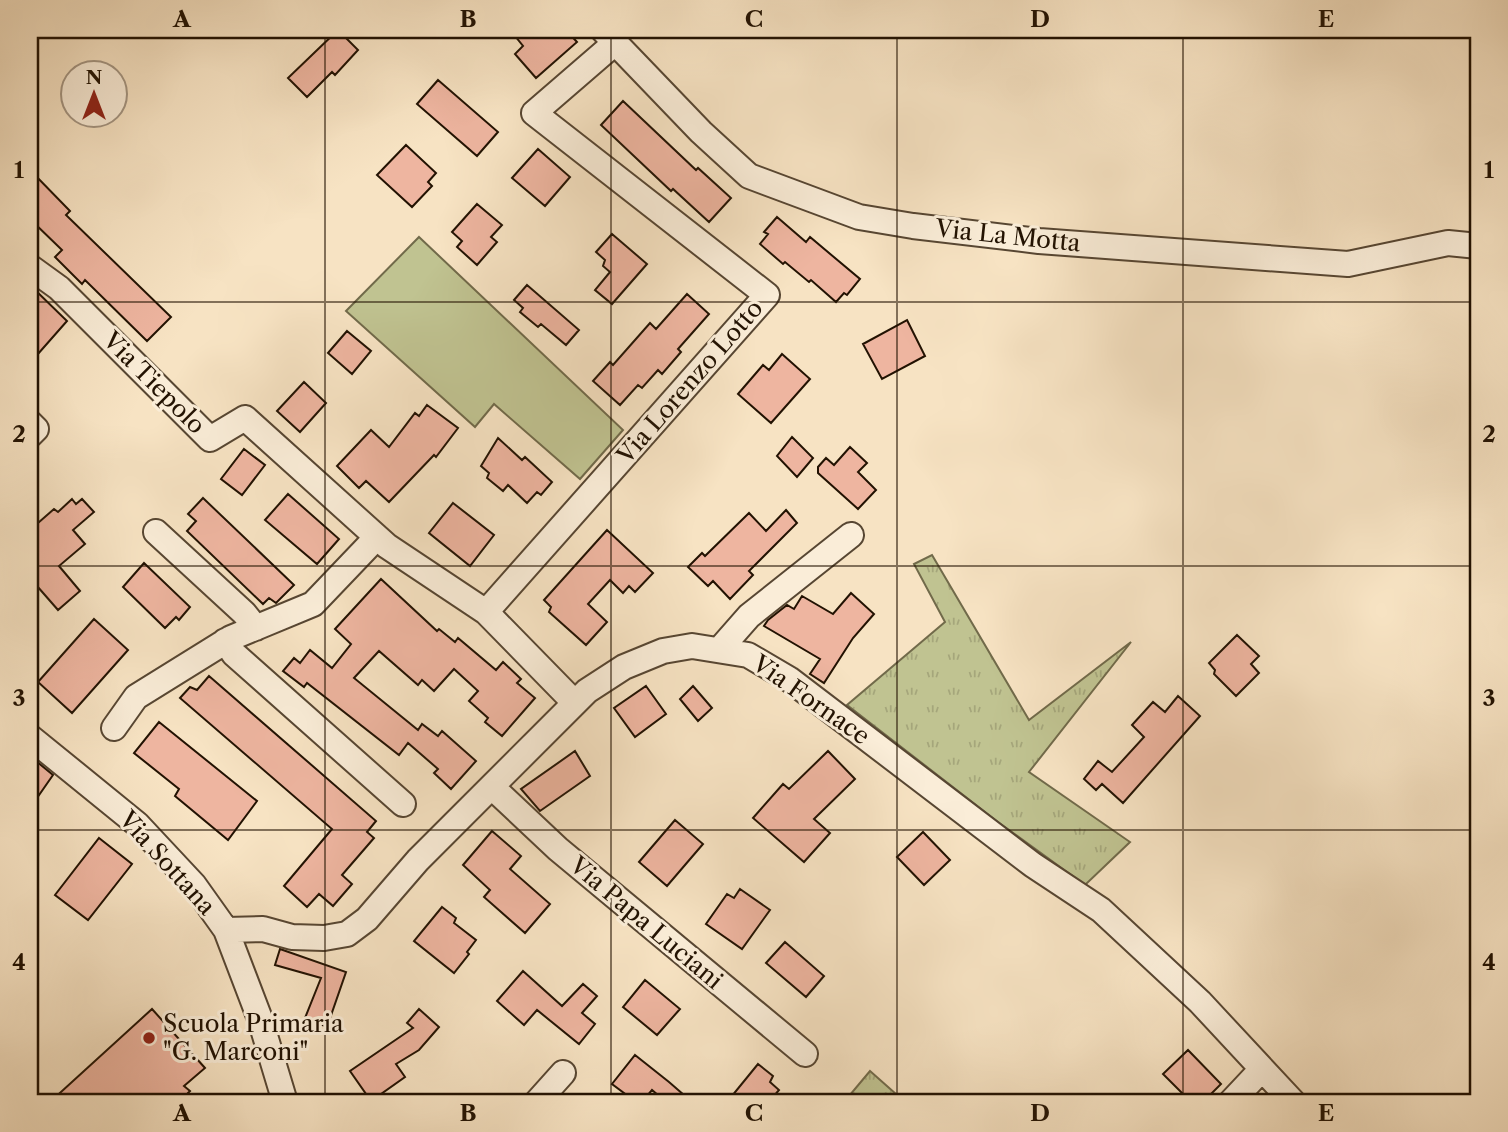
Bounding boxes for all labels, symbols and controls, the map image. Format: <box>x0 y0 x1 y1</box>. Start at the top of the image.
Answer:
text: A <box>172 5 192 33</box>
text: B <box>459 5 477 33</box>
text: C <box>745 5 763 33</box>
text: D <box>1030 5 1050 33</box>
text: E <box>1318 5 1334 33</box>
north arrow <box>60 60 130 130</box>
text: N <box>86 66 102 89</box>
text: 1 <box>14 156 25 184</box>
text: 1 <box>1484 156 1495 184</box>
street label: Via La Motta <box>933 213 1082 258</box>
street label: Via Lorenzo Lotto <box>610 294 769 470</box>
street label: Via Tiepolo <box>97 325 211 440</box>
text: 2 <box>12 420 26 448</box>
text: 2 <box>1482 420 1496 448</box>
street label: Via Fornace <box>746 648 876 751</box>
text: 3 <box>13 684 26 712</box>
text: 3 <box>1483 684 1496 712</box>
street label: Via Sottana <box>113 804 222 921</box>
street label: Via Papa Luciani <box>563 850 729 995</box>
text: 4 <box>12 948 26 976</box>
text: 4 <box>1482 948 1496 976</box>
place label: Scuola Primaria "G. Marconi" <box>163 1009 344 1066</box>
marker: Scuola Primaria "G. Marconi" <box>141 1030 157 1046</box>
text: A <box>172 1099 192 1127</box>
text: B <box>459 1099 477 1127</box>
text: C <box>745 1099 763 1127</box>
text: D <box>1030 1099 1050 1127</box>
text: E <box>1318 1099 1334 1127</box>

